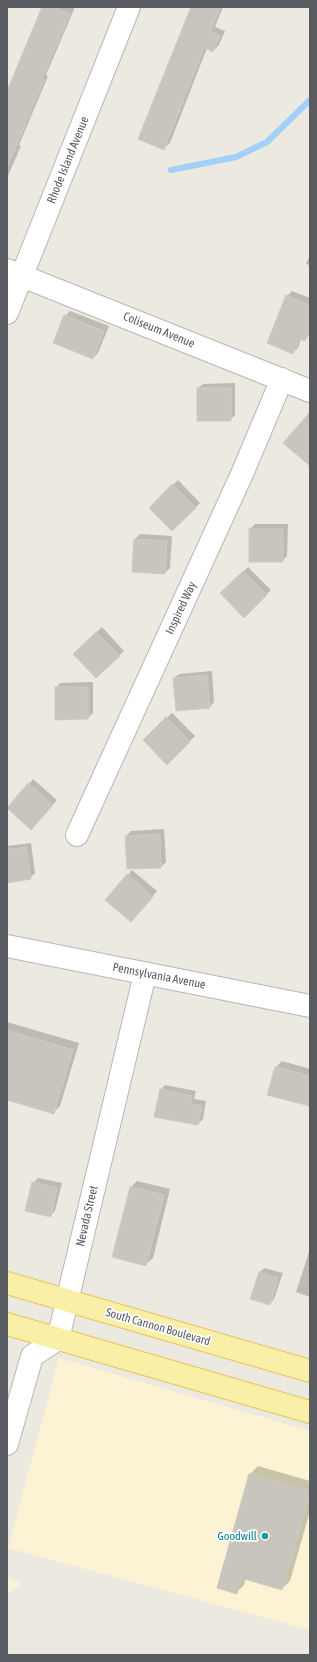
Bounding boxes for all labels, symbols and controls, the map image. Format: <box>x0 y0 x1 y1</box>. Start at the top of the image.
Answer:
street label: Rhode Island Avenue <box>44 114 92 206</box>
street label: Coliseum Avenue <box>121 309 197 351</box>
street label: Inspired Way <box>162 579 200 637</box>
street label: Pennsylvania Avenue <box>111 960 207 992</box>
street label: Nevada Street <box>73 1184 101 1248</box>
street label: South Cannon Boulevard <box>104 1305 212 1349</box>
place label: Goodwill <box>217 1529 257 1543</box>
marker: Goodwill <box>260 1531 270 1541</box>

